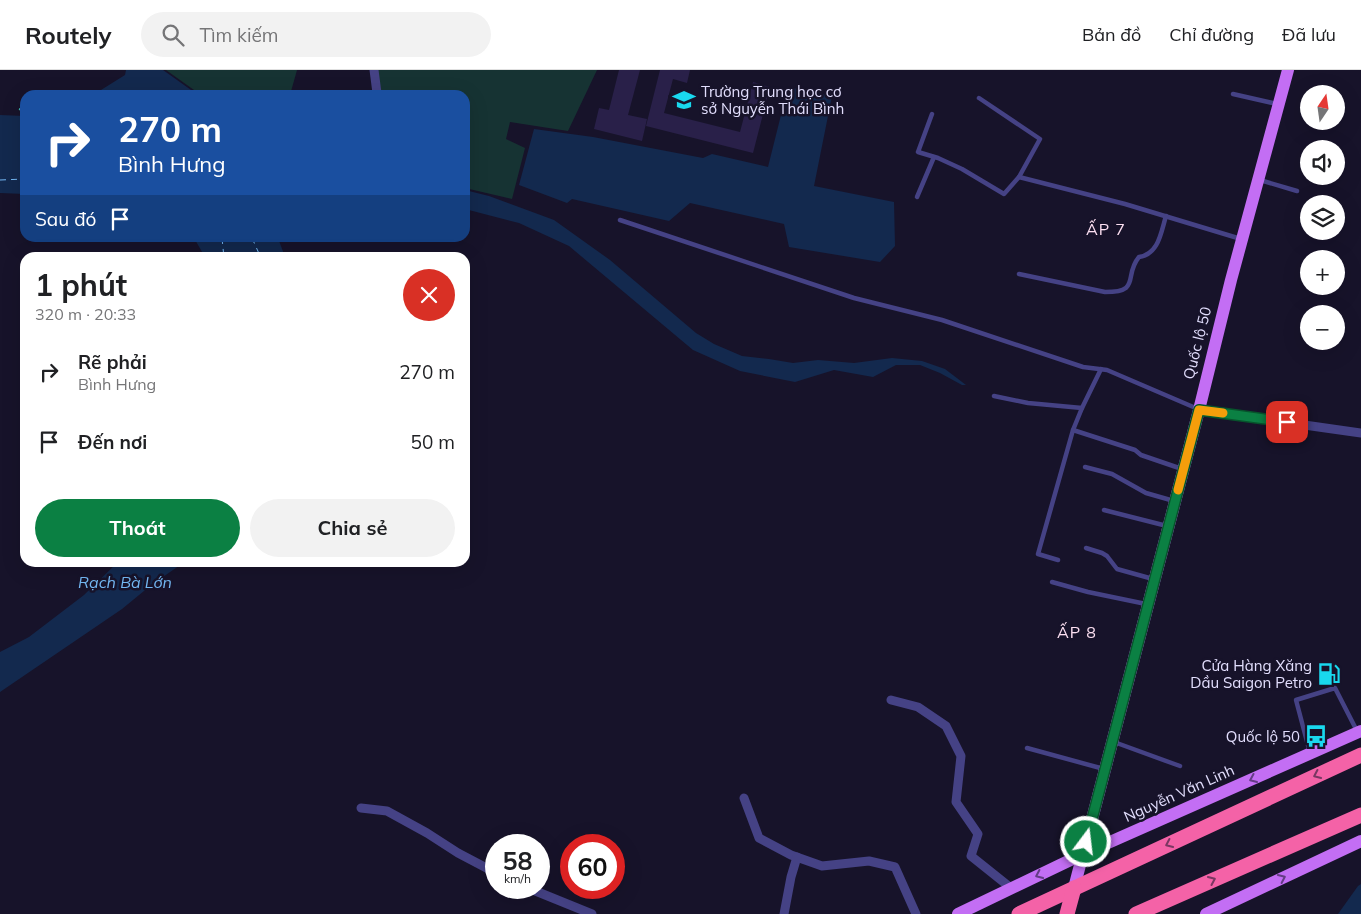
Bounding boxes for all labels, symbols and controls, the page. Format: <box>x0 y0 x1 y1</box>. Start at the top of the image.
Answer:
search box <box>141 12 491 57</box>
text: Routely <box>25 20 111 50</box>
icon: search <box>159 21 187 49</box>
text: Tìm kiếm <box>199 23 278 47</box>
text: Bản đồ <box>1082 23 1141 46</box>
text: Chỉ đường <box>1169 23 1254 46</box>
text: Đã lưu <box>1282 23 1336 46</box>
place label: Trường Trung học cơ sở Nguyễn Thái Bình <box>701 82 844 118</box>
north arrow <box>1300 85 1345 130</box>
map controls <box>1300 85 1345 350</box>
school or university icon: Trường Trung học cơ sở Nguyễn Thái Bình <box>671 87 697 113</box>
text: 270 m <box>118 107 222 151</box>
icon: right <box>35 110 100 175</box>
button: sound <box>1300 140 1345 185</box>
text: Bình Hưng <box>118 150 226 178</box>
button: layers <box>1300 195 1345 240</box>
icon: arrive <box>106 205 134 233</box>
text: Sau đó <box>35 207 96 231</box>
district label: ẤP 7 <box>1086 219 1126 239</box>
button: + <box>1300 250 1345 295</box>
text: 1 phút <box>35 266 127 304</box>
button: close <box>403 269 455 321</box>
text: 320 m · 20:33 <box>35 304 136 324</box>
street label: Quốc lộ 50 <box>1179 305 1215 381</box>
button: − <box>1300 305 1345 350</box>
text: Rẽ phải <box>78 350 147 374</box>
icon: right <box>35 358 63 386</box>
text: 270 m <box>399 360 455 384</box>
text: Bình Hưng <box>78 374 156 394</box>
pin <box>1266 401 1308 443</box>
icon: arrive <box>1273 408 1301 436</box>
icon: arrive <box>35 428 63 456</box>
text: Đến nơi <box>78 430 147 454</box>
text: 50 m <box>411 430 455 454</box>
button: Thoát <box>35 499 240 557</box>
button: Chia sẻ <box>250 499 455 557</box>
water label: Rạch Bà Lớn <box>78 572 172 592</box>
district label: ẤP 8 <box>1057 622 1097 642</box>
place label: Cửa Hàng Xăng Dầu Saigon Petro <box>1190 656 1312 692</box>
fuel station icon: Cửa Hàng Xăng Dầu Saigon Petro <box>1316 661 1342 687</box>
bus stop icon: Quốc lộ 50 <box>1303 723 1329 749</box>
place label: Quốc lộ 50 <box>1226 727 1300 746</box>
street label: Nguyễn Văn Linh <box>1121 760 1237 826</box>
one-way arrow <box>1313 769 1322 780</box>
one-way arrow <box>1249 773 1258 783</box>
position arrow <box>1059 815 1111 867</box>
speed limit sign: 60 <box>560 834 625 899</box>
one-way arrow <box>1165 837 1174 848</box>
text: 58 <box>502 845 533 876</box>
one-way arrow <box>1035 869 1044 879</box>
text: km/h <box>504 871 531 886</box>
one-way arrow <box>1277 874 1286 885</box>
one-way arrow <box>1207 876 1216 887</box>

